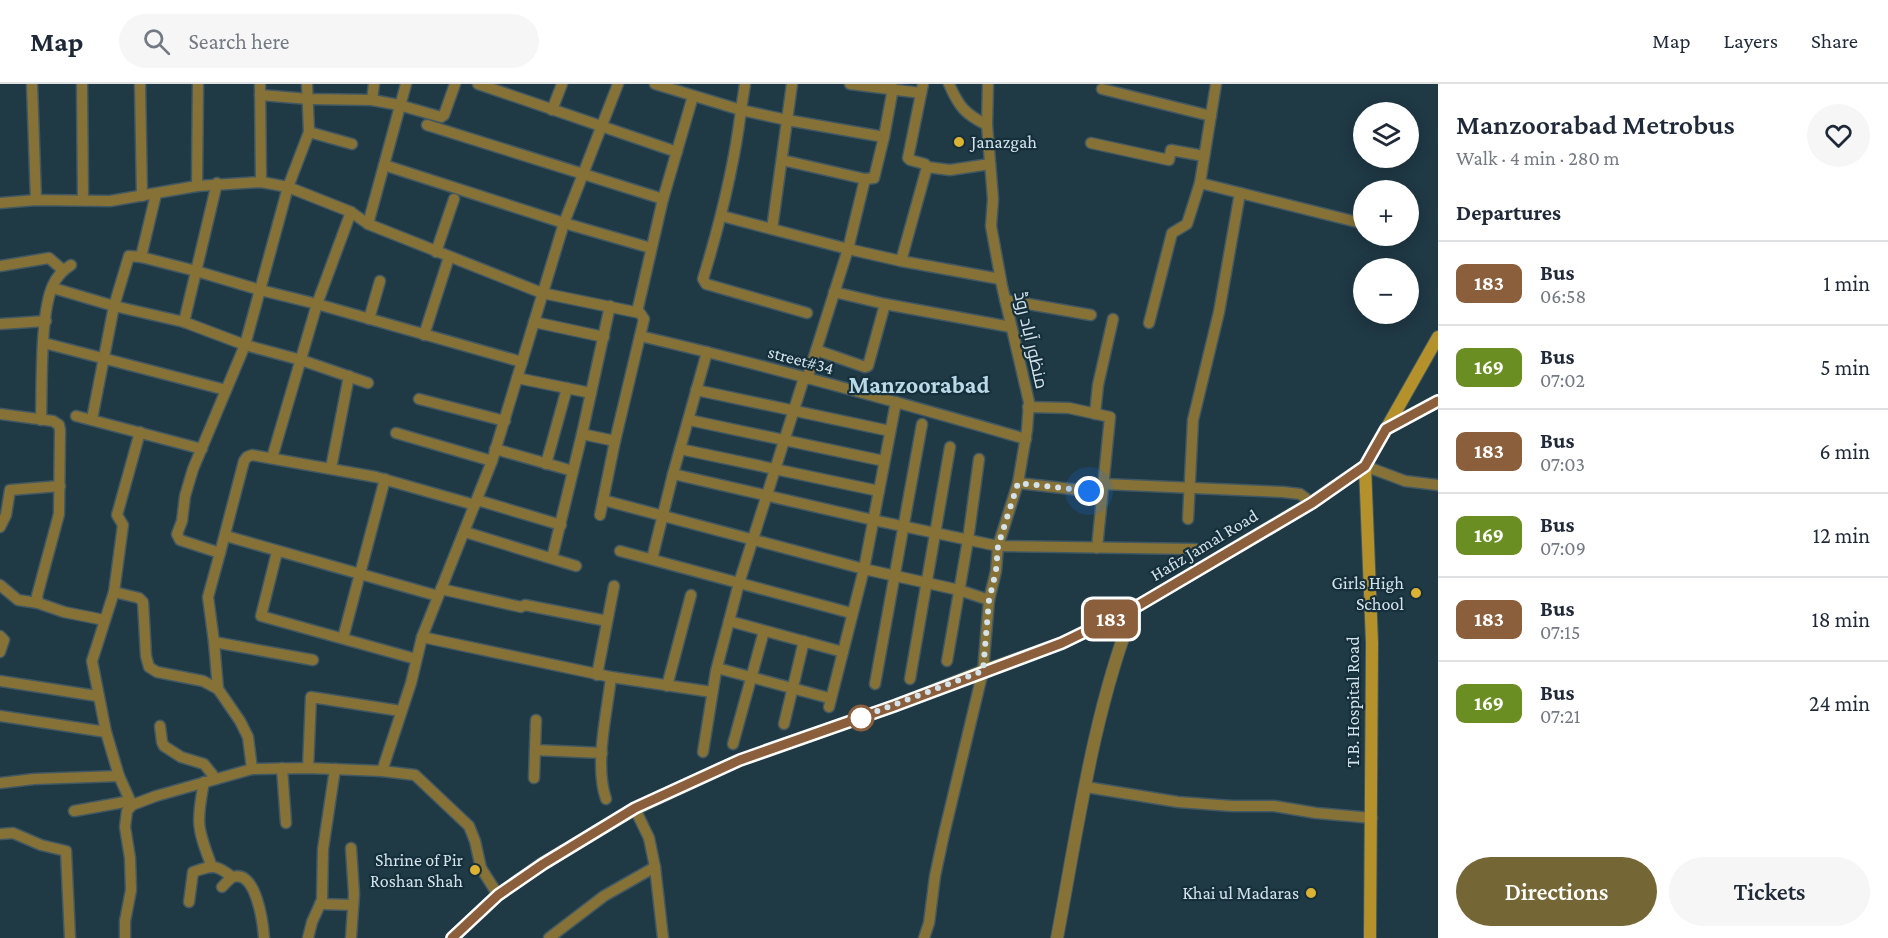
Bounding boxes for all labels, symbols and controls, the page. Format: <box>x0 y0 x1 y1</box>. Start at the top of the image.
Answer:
search box <box>119 14 539 68</box>
icon: search <box>140 25 173 58</box>
text: Map <box>30 26 83 57</box>
text: Search here <box>188 29 289 54</box>
text: Map <box>1652 29 1691 53</box>
text: Layers <box>1724 29 1778 53</box>
text: Share <box>1811 29 1858 53</box>
map controls <box>1353 102 1419 324</box>
button: layers <box>1353 102 1419 168</box>
button: heart <box>1807 104 1870 167</box>
text: Manzoorabad Metrobus <box>1456 109 1735 140</box>
place label: Janazgah <box>969 132 1037 152</box>
marker: Janazgah <box>952 135 966 149</box>
text: Walk · 4 min · 280 m <box>1456 147 1620 169</box>
button: + <box>1353 180 1419 246</box>
text: Departures <box>1456 200 1561 225</box>
button: − <box>1353 258 1419 324</box>
text: Bus <box>1540 260 1574 285</box>
text: 183 <box>1474 271 1504 295</box>
text: 1 min <box>1823 271 1870 296</box>
text: 06:58 <box>1540 285 1586 307</box>
street label: منظور آباد روڈ <box>1009 289 1052 391</box>
street label: street#34 <box>766 342 836 378</box>
text: Bus <box>1540 344 1574 369</box>
text: 169 <box>1474 355 1504 379</box>
text: 5 min <box>1820 355 1870 380</box>
text: 07:02 <box>1540 369 1585 391</box>
district label: Manzoorabad <box>848 371 990 398</box>
text: Bus <box>1540 428 1574 453</box>
text: 183 <box>1474 439 1504 463</box>
text: 6 min <box>1819 439 1870 464</box>
text: 07:03 <box>1540 453 1585 475</box>
your location <box>1074 476 1104 506</box>
street label: Hafiz Jamal Road <box>1147 505 1262 585</box>
text: Bus <box>1540 512 1574 537</box>
text: 169 <box>1474 523 1504 547</box>
text: 12 min <box>1813 523 1870 548</box>
text: 07:09 <box>1540 537 1586 559</box>
place label: Girls High School <box>1332 573 1404 614</box>
marker: Girls High School <box>1409 586 1423 600</box>
text: Bus <box>1540 596 1574 621</box>
line badge: 183 <box>1076 600 1146 638</box>
text: 183 <box>1096 607 1126 631</box>
text: 183 <box>1474 607 1504 631</box>
text: 18 min <box>1811 607 1870 632</box>
text: 07:15 <box>1540 621 1580 643</box>
street label: T.B. Hospital Road <box>1343 636 1363 768</box>
text: Bus <box>1540 680 1574 705</box>
text: 169 <box>1474 691 1504 715</box>
text: 24 min <box>1809 691 1870 716</box>
unlabelled marker <box>848 705 874 731</box>
text: 07:21 <box>1540 705 1581 727</box>
place label: Shrine of Pir Roshan Shah <box>370 850 464 891</box>
button: Directions <box>1456 857 1657 926</box>
button: Tickets <box>1669 857 1870 926</box>
marker: Shrine of Pir Roshan Shah <box>468 863 482 877</box>
place label: Khai ul Madaras <box>1182 883 1299 903</box>
marker: Khai ul Madaras <box>1304 886 1318 900</box>

